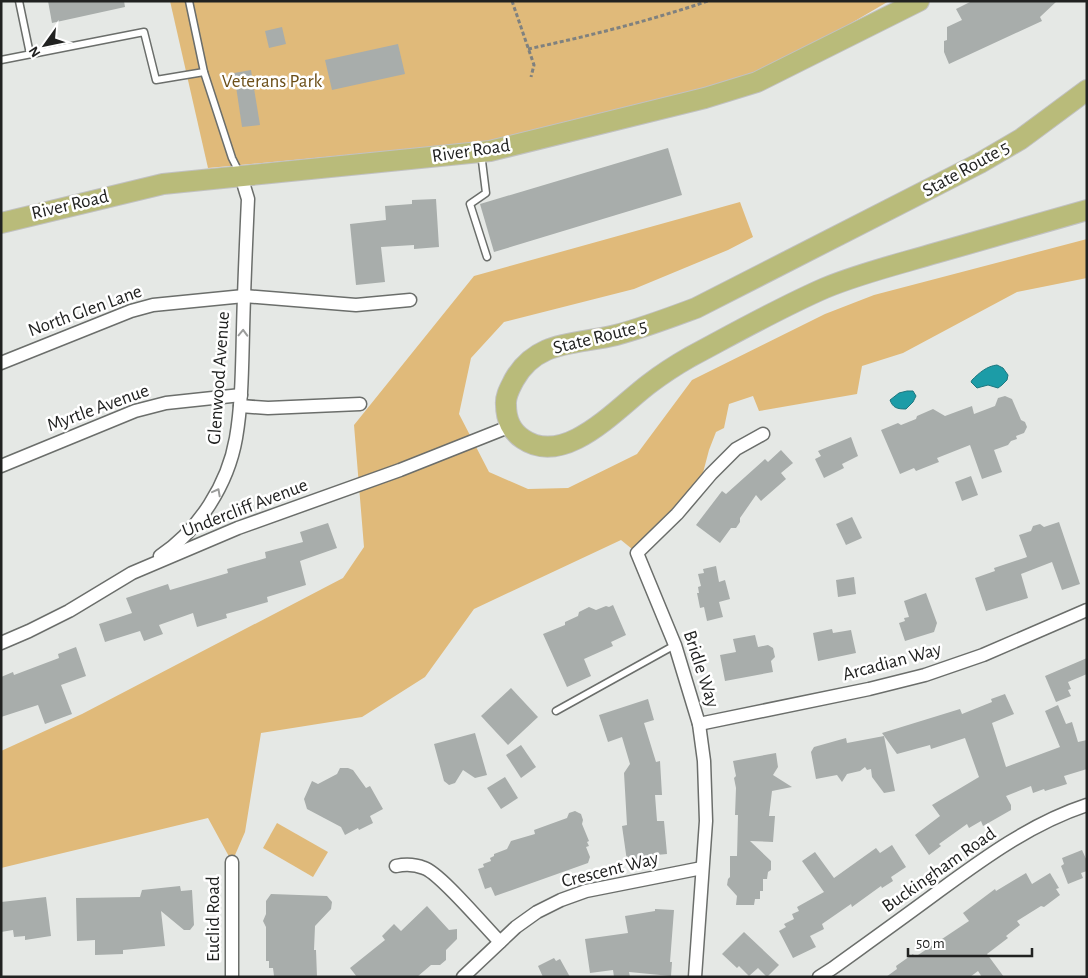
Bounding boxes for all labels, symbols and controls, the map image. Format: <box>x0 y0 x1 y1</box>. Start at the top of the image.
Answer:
north arrow <box>20 20 70 70</box>
text: N <box>26 44 43 59</box>
park label: Veterans Park <box>222 72 323 91</box>
street label: River Road <box>431 136 511 166</box>
street label: State Route 5 <box>919 137 1013 201</box>
street label: River Road <box>30 187 111 223</box>
street label: North Glen Lane <box>26 282 144 340</box>
street label: Glenwood Avenue <box>205 311 233 445</box>
street label: State Route 5 <box>551 316 649 358</box>
one-way arrow <box>237 329 248 337</box>
street label: Myrtle Avenue <box>45 381 151 435</box>
street label: Undercliff Avenue <box>180 475 310 541</box>
one-way arrow <box>210 488 220 497</box>
street label: Bridle Way <box>680 628 722 710</box>
street label: Arcadian Way <box>841 640 943 684</box>
street label: Buckingham Road <box>879 824 1000 916</box>
street label: Crescent Way <box>560 849 660 891</box>
street label: Euclid Road <box>204 876 223 962</box>
scale bar <box>908 926 1032 958</box>
text: 50 m <box>916 936 945 951</box>

